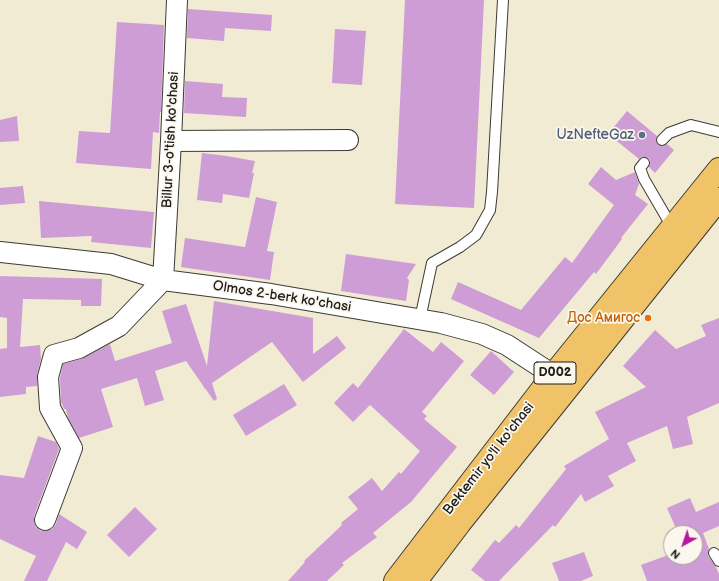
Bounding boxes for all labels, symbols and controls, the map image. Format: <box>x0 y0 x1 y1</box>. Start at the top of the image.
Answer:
street label: Billur 3-o'tish ko'chasi <box>159 71 183 209</box>
place label: UzNefteGaz <box>557 127 634 143</box>
marker: UzNefteGaz <box>637 130 647 140</box>
street label: Olmos 2-berk ko'chasi <box>212 278 352 316</box>
place label: Дос Амигос <box>567 310 640 326</box>
marker: Дос Амигос <box>643 313 653 323</box>
road number: D002 <box>534 362 576 384</box>
street label: Bektemir yo'li ko'chasi <box>440 399 538 519</box>
north arrow <box>663 525 703 565</box>
text: N <box>668 546 683 561</box>

